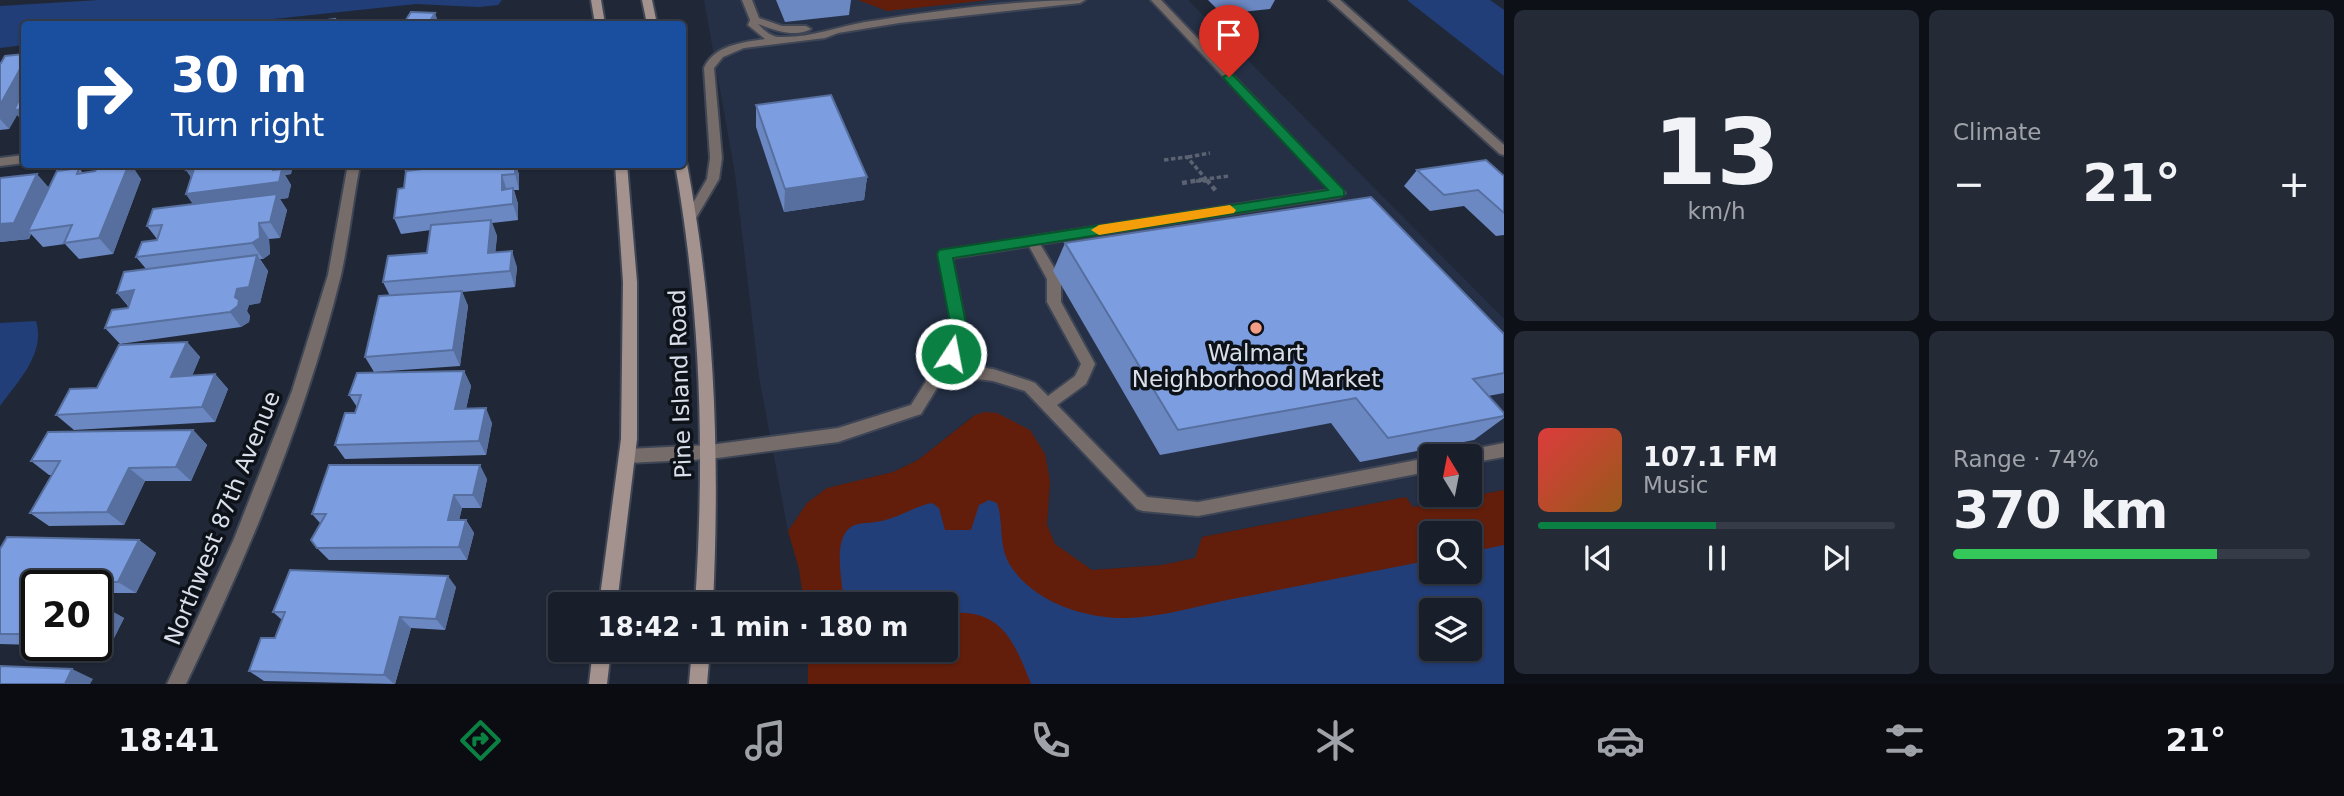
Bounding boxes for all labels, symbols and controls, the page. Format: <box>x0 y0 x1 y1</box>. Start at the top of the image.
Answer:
pin <box>1199 5 1259 77</box>
icon: arrive <box>1210 16 1248 54</box>
text: 30 m <box>171 47 307 104</box>
icon: right <box>56 49 147 140</box>
text: 13 <box>1653 100 1780 205</box>
text: Turn right <box>171 106 324 144</box>
text: Climate <box>1953 119 2042 145</box>
text: 21° <box>2082 153 2181 213</box>
text: − <box>1953 162 1985 206</box>
text: + <box>2278 162 2310 206</box>
text: km/h <box>1687 198 1746 224</box>
street label: Pine Island Road <box>664 289 696 479</box>
position arrow <box>914 317 988 391</box>
marker: Walmart Neighborhood Market <box>1248 320 1264 336</box>
place label: Walmart Neighborhood Market <box>1132 340 1380 392</box>
street label: Northwest 87th Avenue <box>159 387 285 649</box>
text: 107.1 FM <box>1643 442 1778 472</box>
north arrow <box>1419 444 1482 508</box>
map controls <box>1419 444 1482 661</box>
text: Range · 74% <box>1953 446 2099 472</box>
text: Music <box>1643 472 1708 498</box>
text: 370 km <box>1953 480 2168 540</box>
button: search <box>1419 521 1482 584</box>
icon: previous <box>1579 539 1617 577</box>
icon: pause <box>1698 539 1736 577</box>
icon: next <box>1817 539 1855 577</box>
speed limit sign: 20 <box>21 570 112 661</box>
button: layers <box>1419 598 1482 661</box>
text: 18:42 · 1 min · 180 m <box>598 612 908 642</box>
icon: directions <box>456 716 505 765</box>
icon: music <box>741 716 790 765</box>
icon: phone <box>1026 716 1075 765</box>
icon: climate <box>1311 716 1360 765</box>
icon: car <box>1596 716 1645 765</box>
icon: filters <box>1880 716 1929 765</box>
text: 18:41 <box>118 721 220 759</box>
text: 21° <box>2165 721 2226 759</box>

